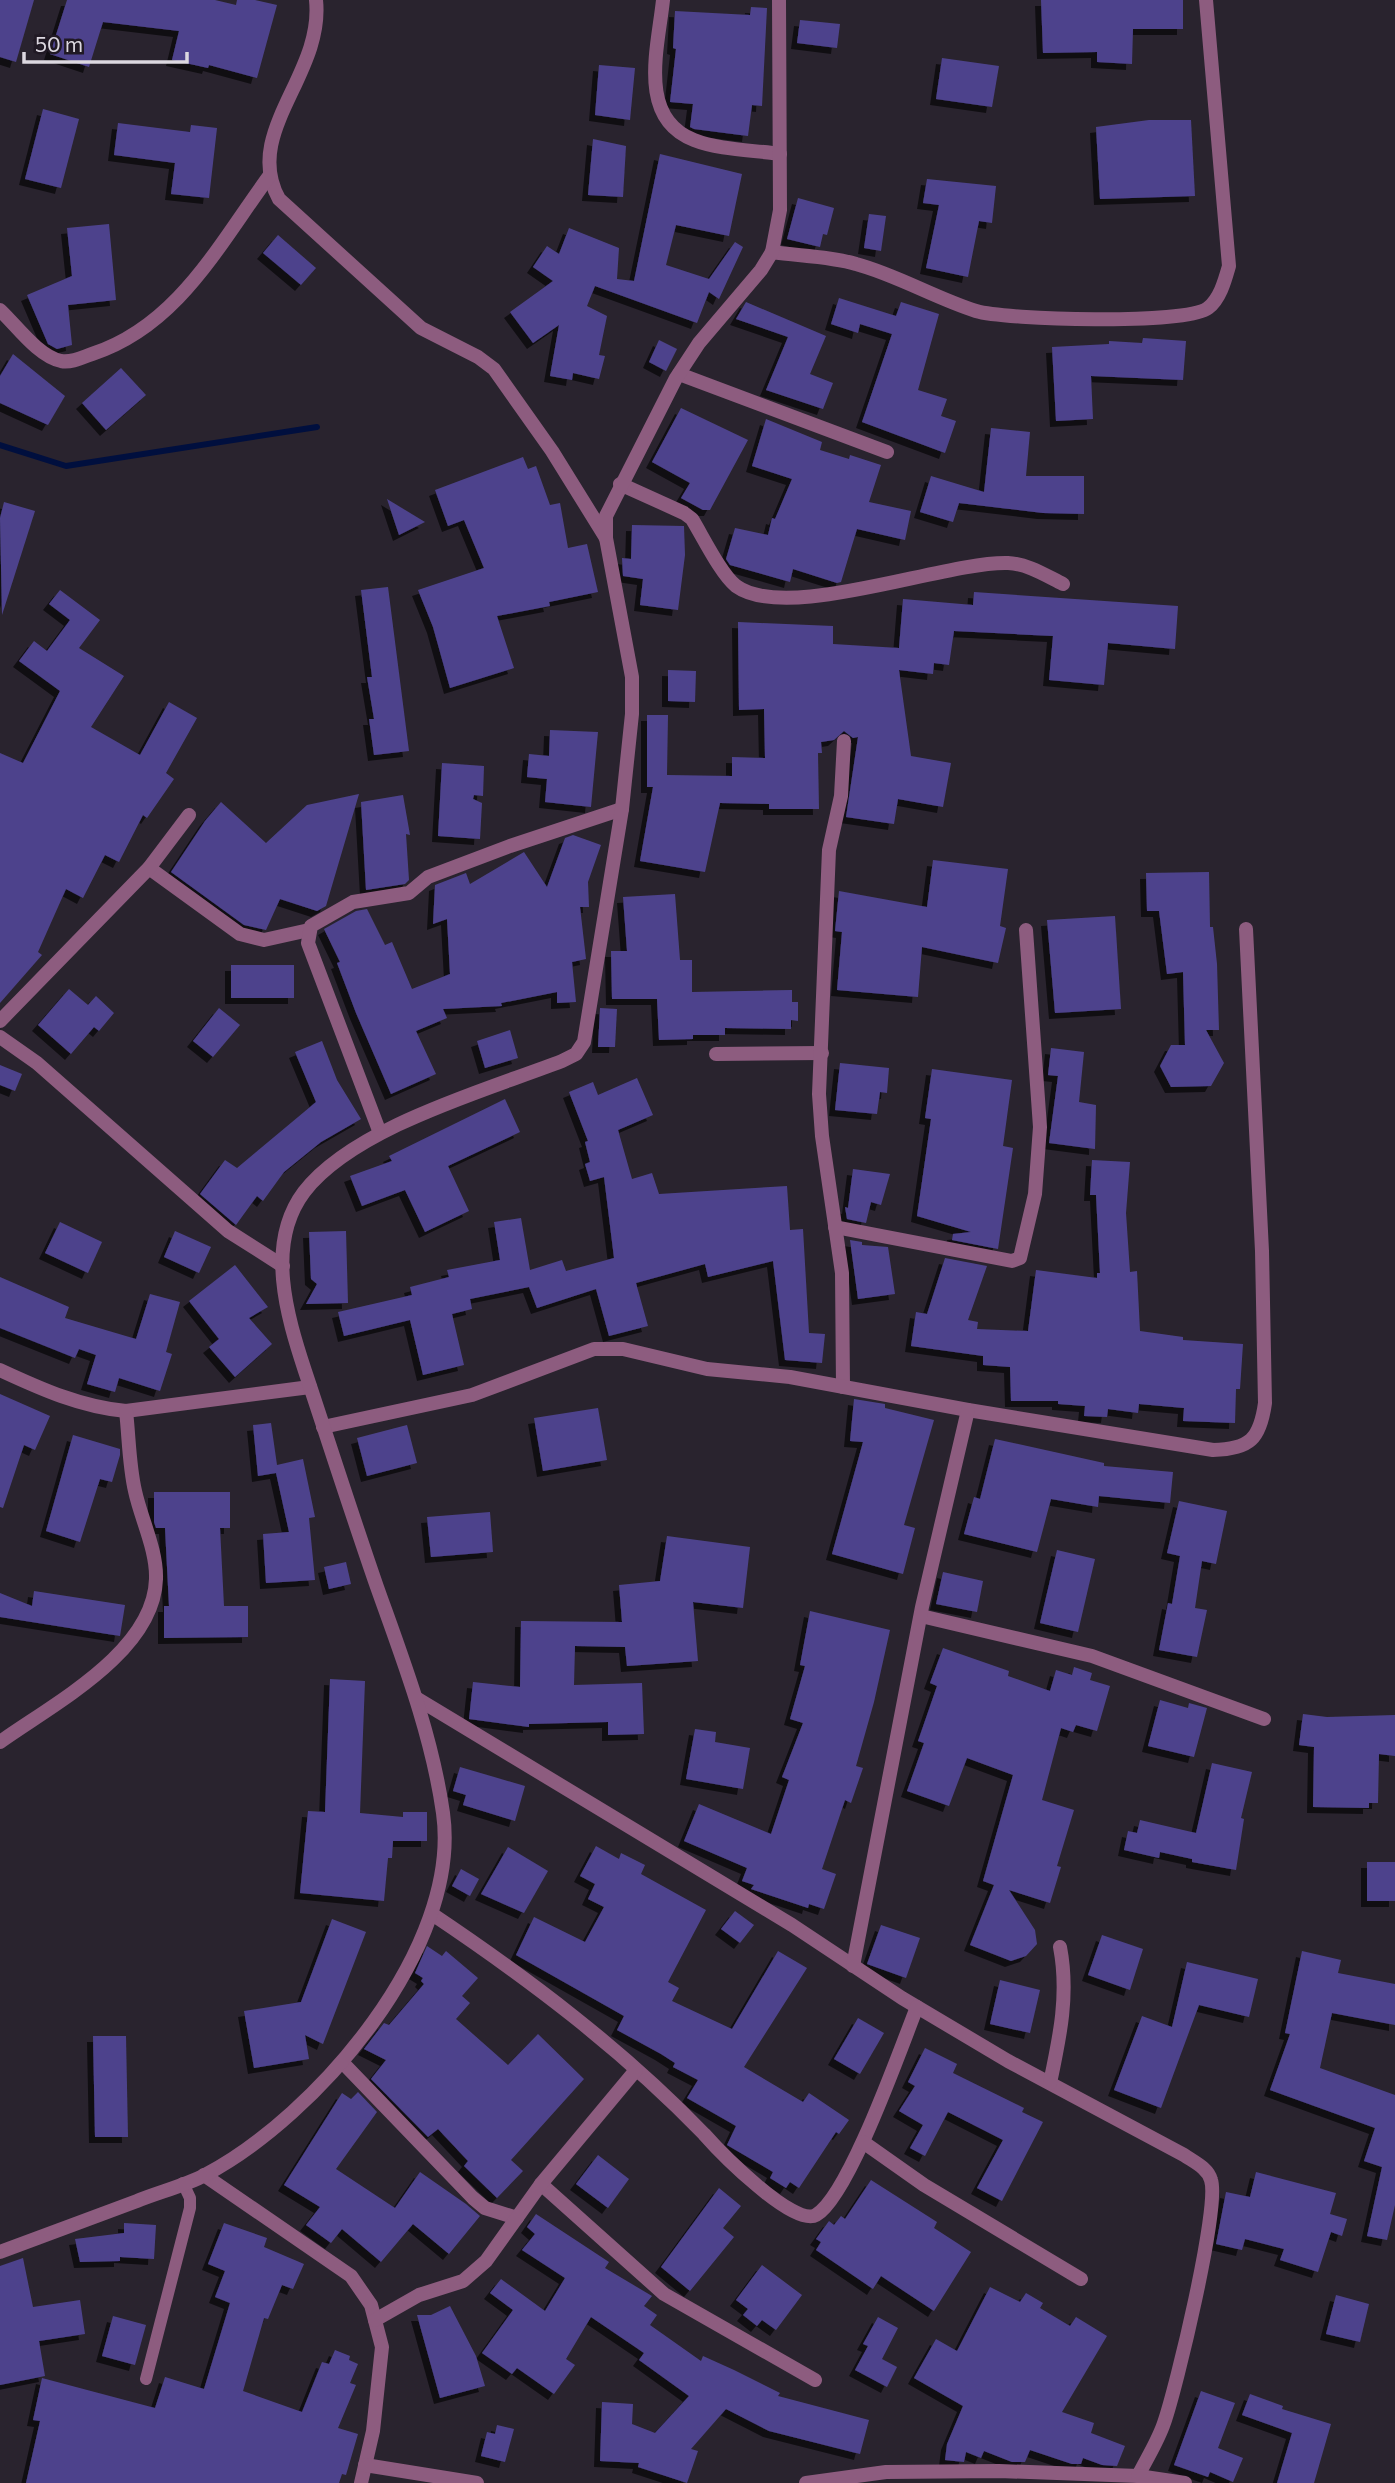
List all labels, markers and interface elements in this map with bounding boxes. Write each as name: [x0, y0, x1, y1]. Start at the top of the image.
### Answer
scale bar: [24, 21, 187, 65]
text: 50 m: [35, 31, 83, 56]

